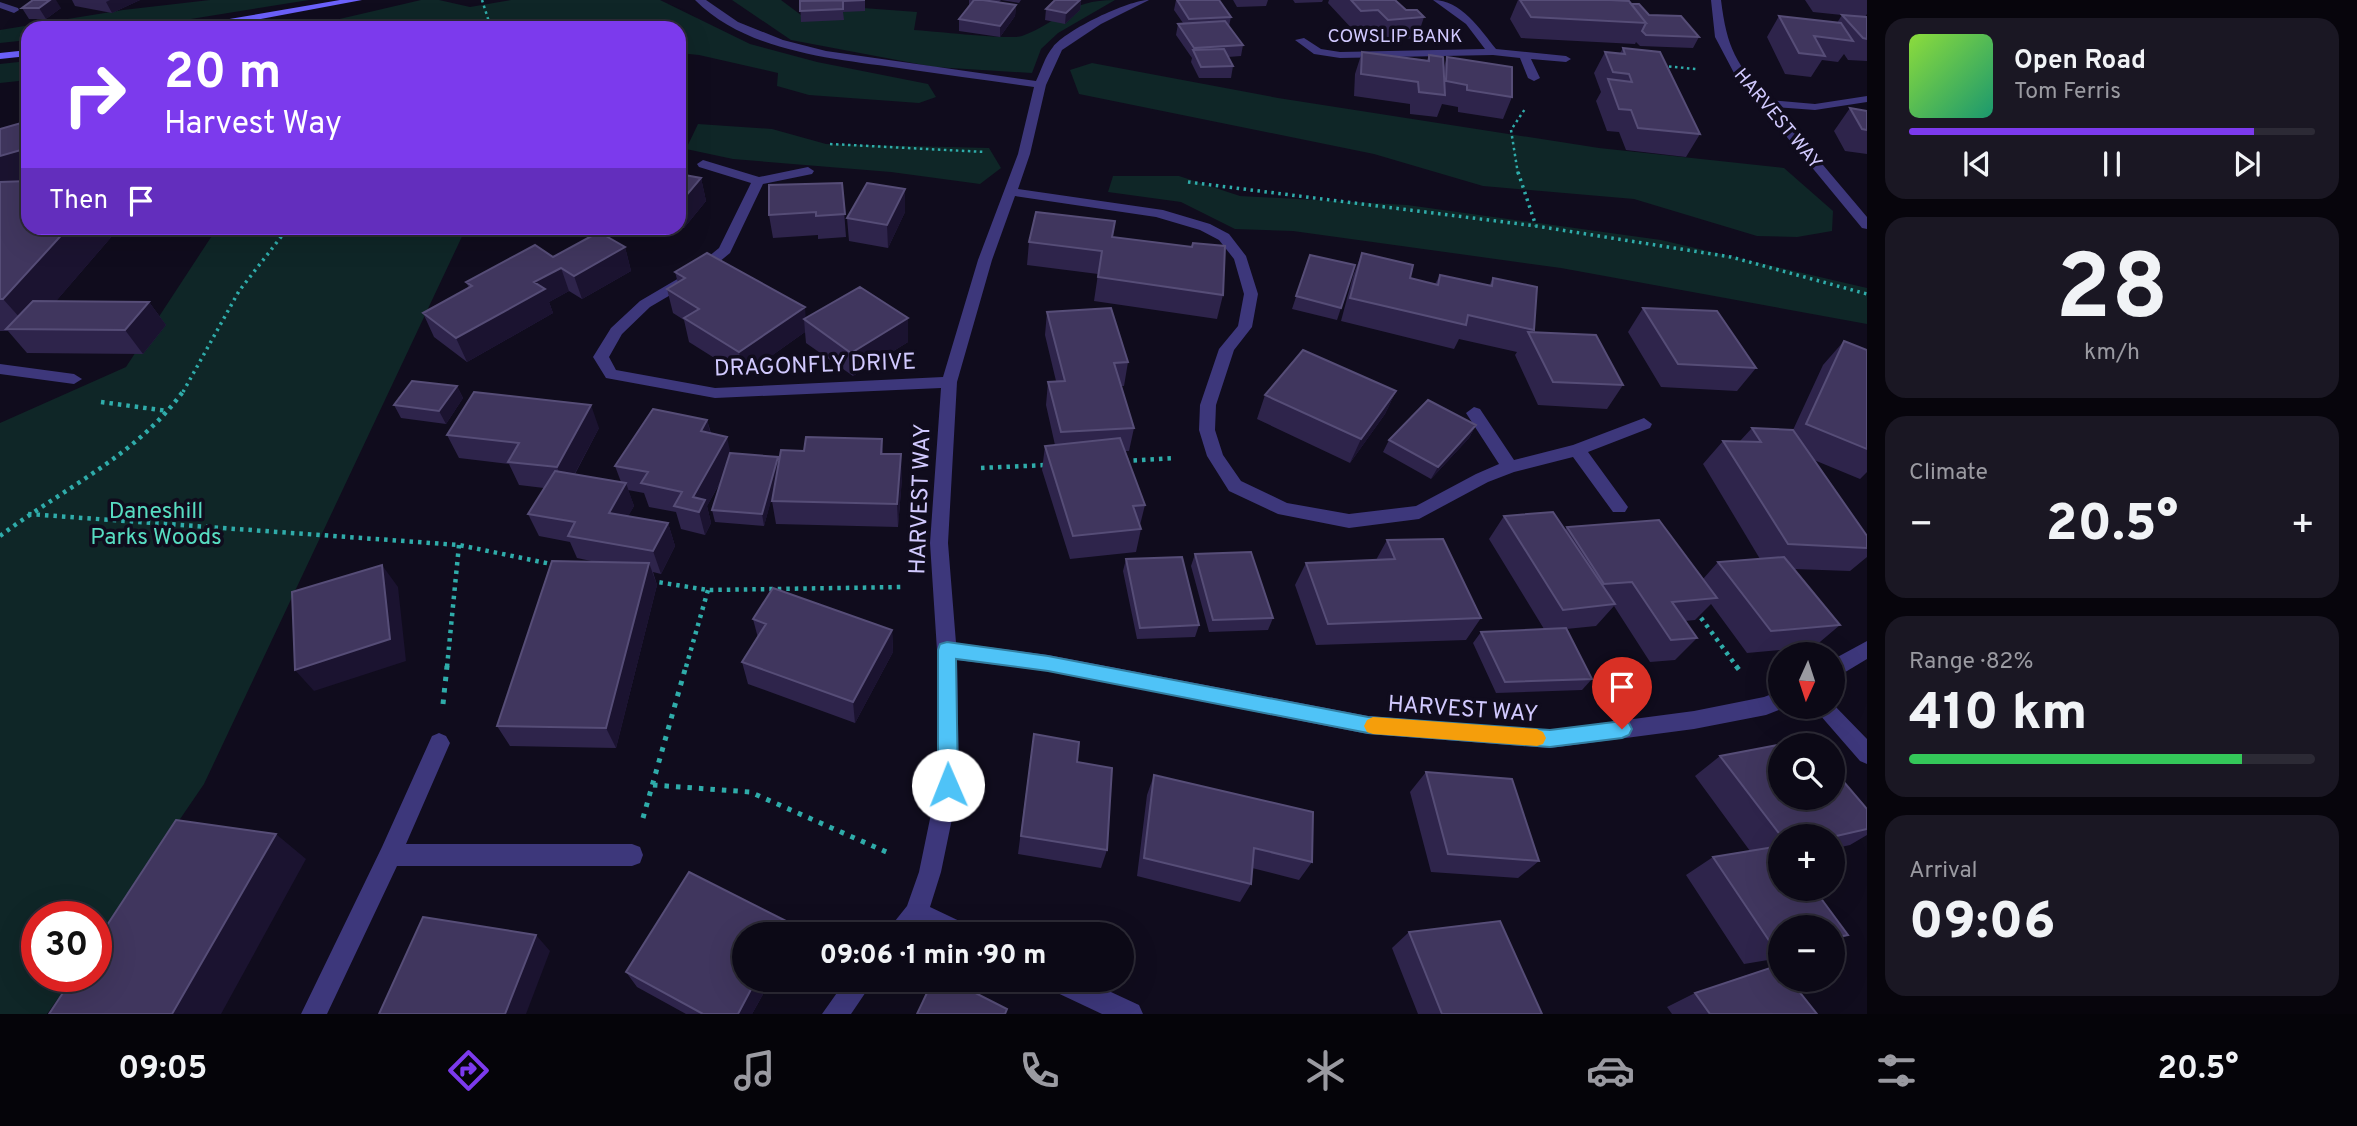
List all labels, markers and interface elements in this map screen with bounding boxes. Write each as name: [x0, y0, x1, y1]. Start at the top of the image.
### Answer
street label: COWSLIP BANK: [1328, 25, 1462, 49]
text: 20 m: [164, 44, 281, 106]
text: Open Road: [2014, 45, 2146, 78]
icon: right: [49, 49, 140, 140]
street label: HARVEST WAY: [1728, 64, 1827, 175]
text: Tom Ferris: [2014, 78, 2121, 107]
text: Harvest Way: [164, 105, 342, 145]
icon: previous: [1958, 145, 1996, 183]
icon: pause: [2093, 145, 2131, 183]
icon: next: [2228, 145, 2266, 183]
icon: arrive: [122, 182, 160, 220]
text: Then: [49, 185, 108, 218]
text: 28: [2056, 236, 2168, 351]
text: km/h: [2084, 339, 2140, 368]
street label: DRAGONFLY DRIVE: [714, 348, 917, 385]
street label: HARVEST WAY: [904, 423, 939, 575]
text: Climate: [1909, 459, 1988, 488]
text: 20.5°: [2046, 493, 2178, 559]
park label: Daneshill Parks Woods: [90, 498, 222, 553]
text: −: [1909, 502, 1934, 551]
text: +: [2290, 502, 2315, 551]
north arrow: [1768, 642, 1844, 719]
map controls: [1768, 642, 1845, 992]
text: Range · 82%: [1909, 648, 2033, 677]
pin: [1592, 657, 1652, 729]
icon: arrive: [1603, 668, 1641, 706]
text: 410 km: [1909, 682, 2087, 748]
street label: HARVEST WAY: [1387, 691, 1539, 730]
button: search: [1768, 733, 1845, 810]
position arrow: [911, 748, 985, 822]
button: +: [1768, 824, 1845, 901]
text: Arrival: [1909, 857, 1978, 886]
text: 09:06: [1909, 891, 2055, 957]
speed limit sign: 30: [21, 901, 112, 992]
button: −: [1768, 915, 1845, 992]
text: 09:06 · 1 min · 90 m: [820, 940, 1046, 973]
icon: directions: [444, 1046, 493, 1095]
icon: music: [730, 1046, 779, 1095]
icon: phone: [1015, 1046, 1064, 1095]
icon: climate: [1301, 1046, 1350, 1095]
icon: car: [1586, 1046, 1635, 1095]
icon: filters: [1872, 1046, 1921, 1095]
text: 09:05: [118, 1050, 207, 1090]
text: 20.5°: [2157, 1050, 2239, 1090]

